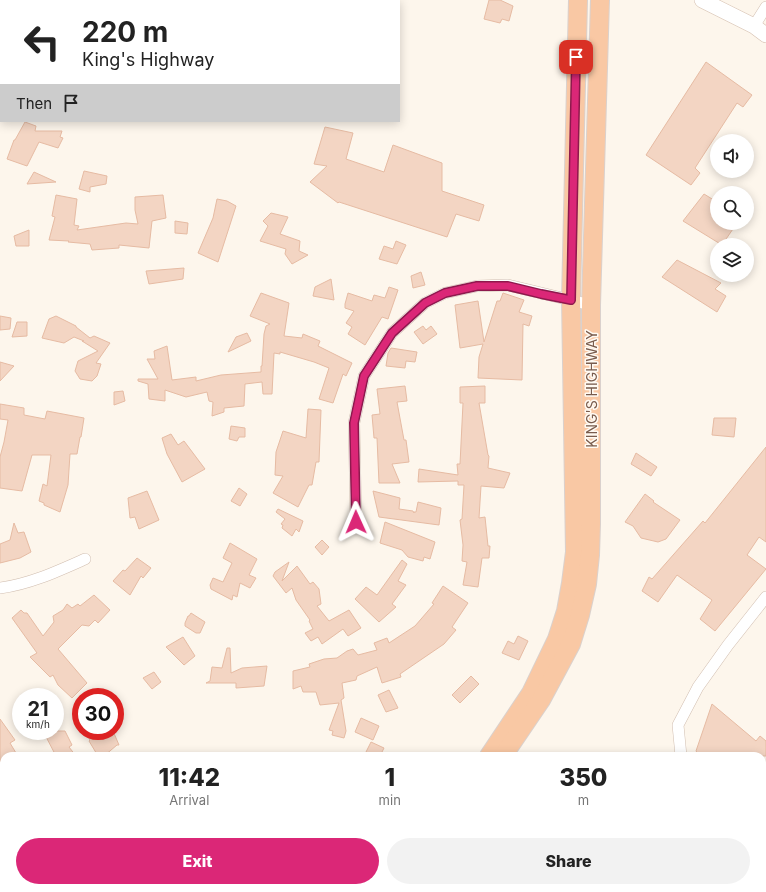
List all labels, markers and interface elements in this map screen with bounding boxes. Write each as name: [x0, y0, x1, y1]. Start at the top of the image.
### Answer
text: 220 m: [82, 15, 168, 49]
icon: left: [16, 16, 68, 68]
pin: [559, 40, 593, 74]
icon: arrive: [565, 46, 587, 68]
text: King's Highway: [82, 49, 214, 70]
icon: arrive: [60, 92, 82, 114]
text: Then: [16, 94, 52, 113]
map controls: [710, 134, 754, 282]
button: sound: [710, 134, 754, 178]
button: search: [710, 186, 754, 230]
button: layers: [710, 238, 754, 282]
street label: KING'S HIGHWAY: [583, 330, 600, 448]
position arrow: [335, 501, 377, 543]
speed limit sign: 30: [72, 688, 124, 740]
text: 21: [27, 697, 49, 721]
text: km/h: [26, 718, 50, 730]
text: 11:42: [159, 763, 220, 792]
text: 1: [384, 763, 395, 792]
text: 350: [559, 763, 607, 792]
text: Arrival: [169, 792, 209, 808]
text: min: [379, 792, 401, 808]
text: m: [578, 792, 589, 808]
button: Exit: [16, 838, 379, 884]
button: Share: [387, 838, 750, 884]

